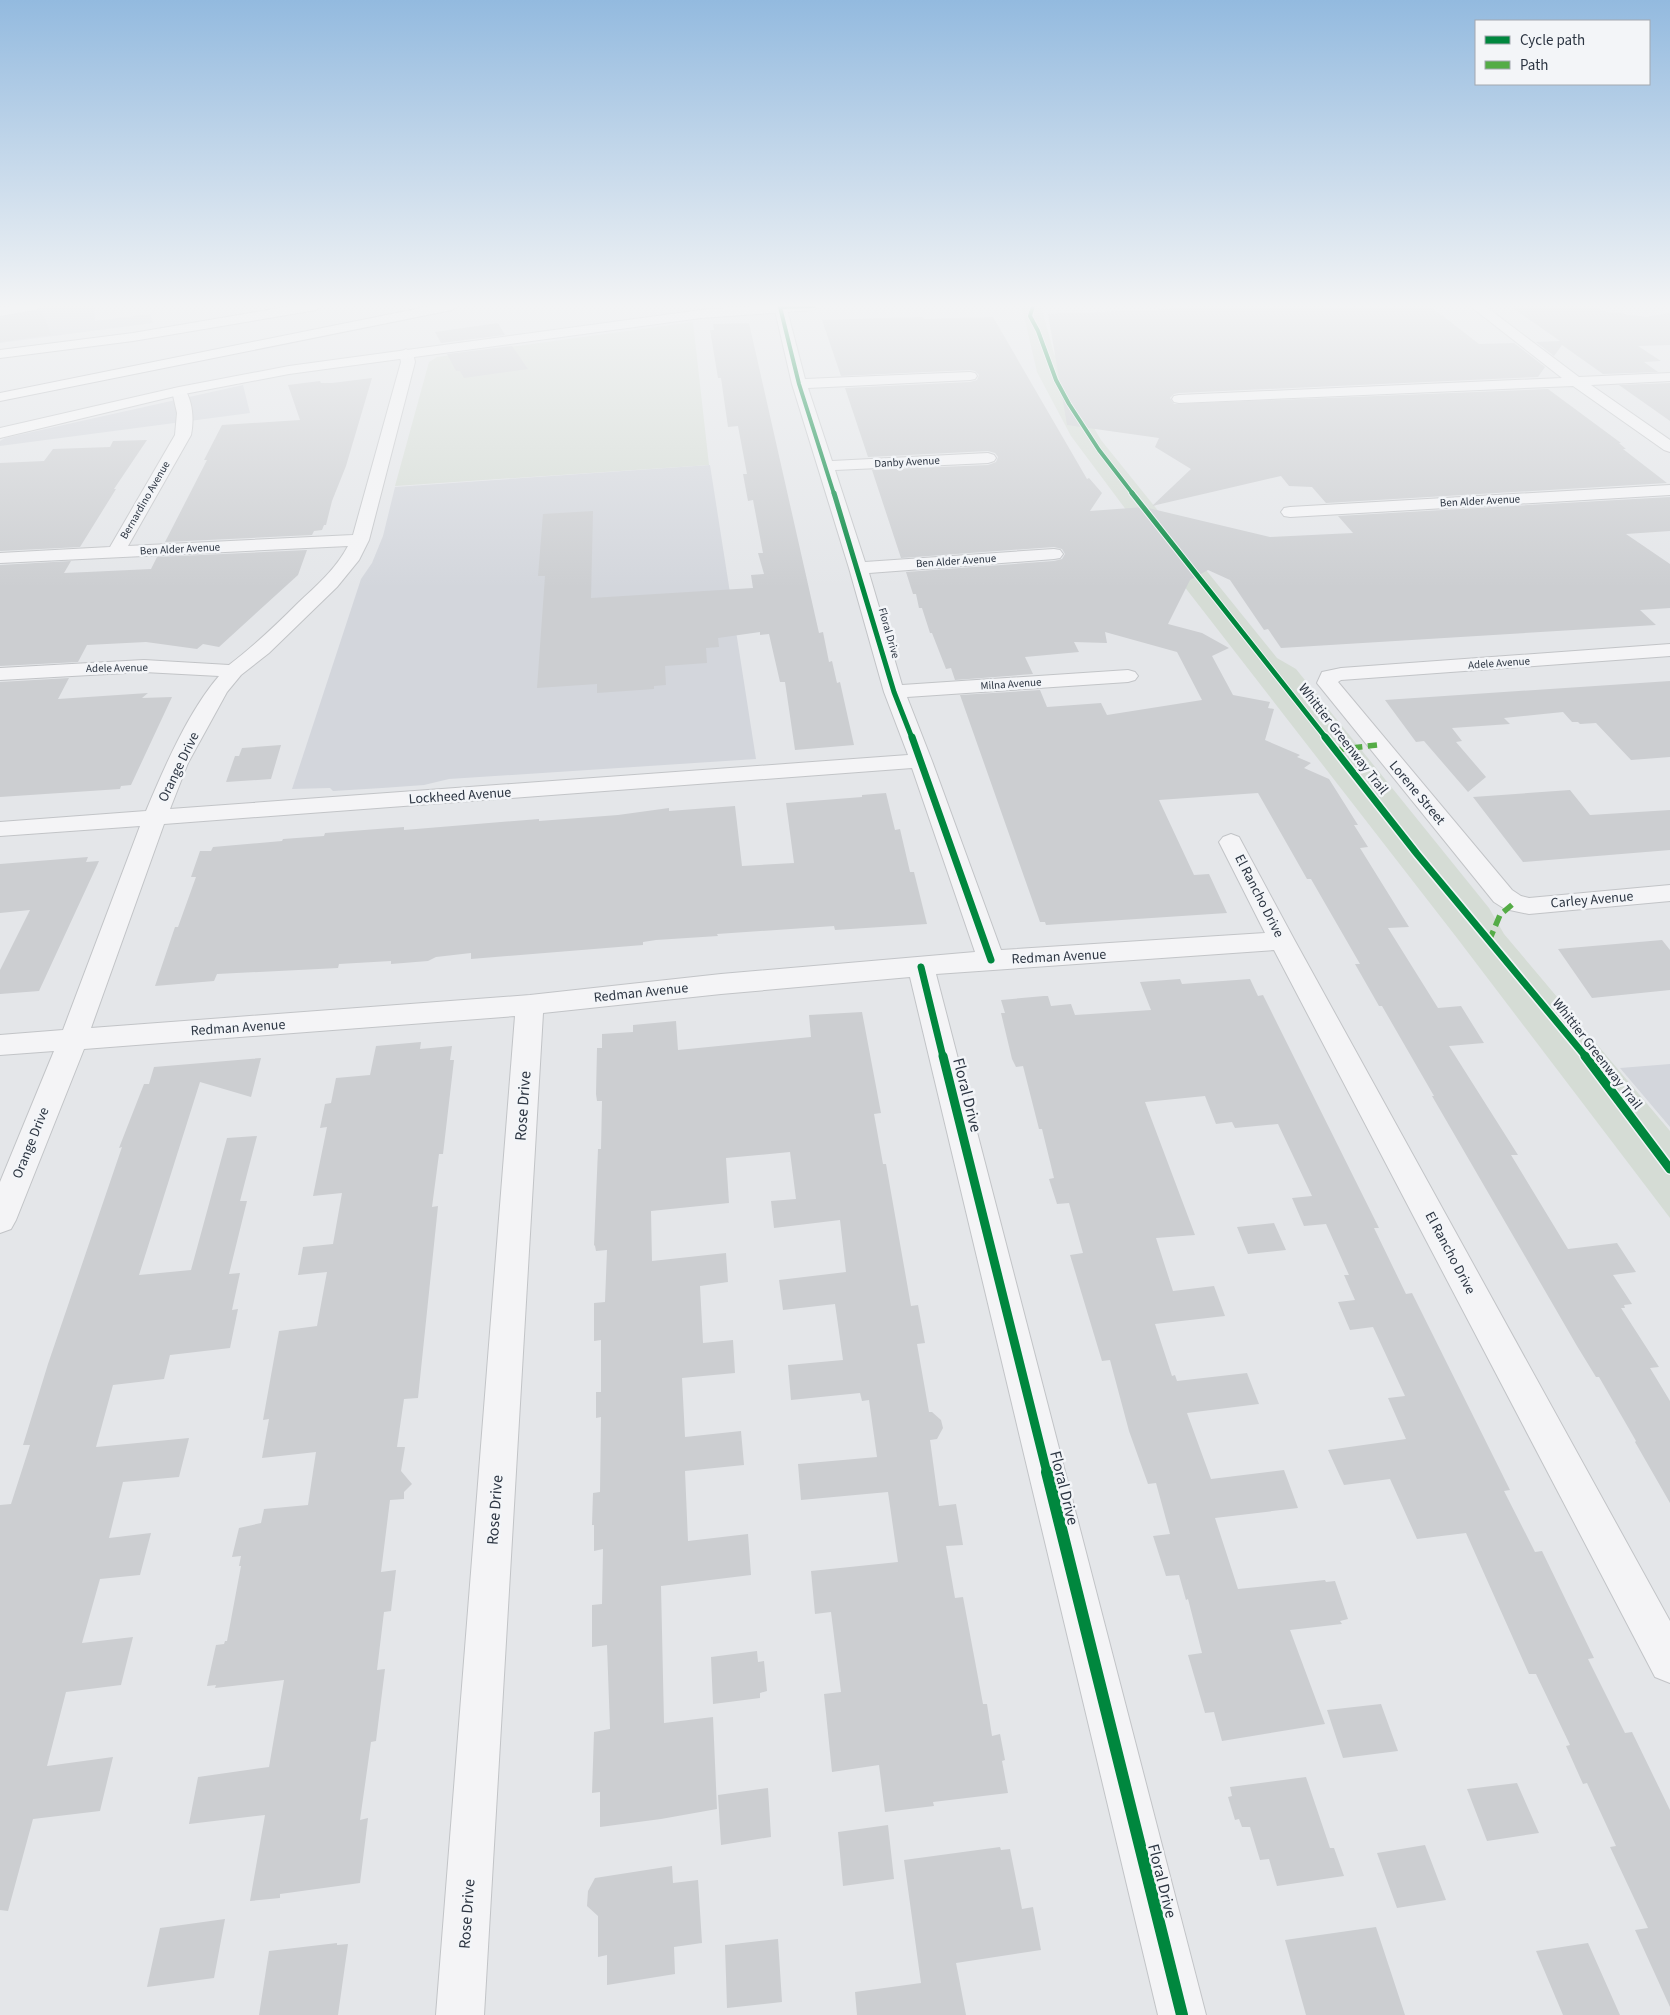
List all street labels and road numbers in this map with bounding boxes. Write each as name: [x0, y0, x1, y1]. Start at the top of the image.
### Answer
street label: Danby Avenue: [874, 453, 941, 471]
street label: Bernardino Avenue: [117, 458, 174, 542]
street label: Ben Alder Avenue: [1439, 491, 1521, 511]
street label: Ben Alder Avenue: [139, 539, 221, 559]
street label: Ben Alder Avenue: [915, 551, 997, 571]
street label: Floral Drive: [875, 606, 904, 661]
street label: Adele Avenue: [1468, 653, 1531, 673]
street label: Adele Avenue: [86, 660, 149, 676]
street label: Milna Avenue: [980, 674, 1043, 694]
street label: Whittier Greenway Trail: [1293, 679, 1393, 799]
street label: Orange Drive: [153, 729, 205, 805]
street label: Lorene Street: [1384, 757, 1450, 830]
street label: Lockheed Avenue: [408, 782, 512, 810]
street label: El Rancho Drive: [1229, 851, 1289, 941]
street label: Carley Avenue: [1550, 886, 1634, 914]
street label: Redman Avenue: [1011, 945, 1107, 969]
street label: Redman Avenue: [593, 978, 689, 1008]
street label: Whittier Greenway Trail: [1547, 994, 1647, 1114]
street label: Redman Avenue: [190, 1015, 286, 1041]
street label: Floral Drive: [947, 1056, 987, 1135]
street label: Rose Drive: [510, 1070, 536, 1142]
street label: Orange Drive: [8, 1104, 54, 1182]
street label: El Rancho Drive: [1420, 1208, 1480, 1298]
street label: Floral Drive: [1044, 1449, 1084, 1528]
street label: Rose Drive: [482, 1474, 508, 1546]
street label: Floral Drive: [1142, 1842, 1182, 1921]
street label: Rose Drive: [454, 1878, 480, 1950]

